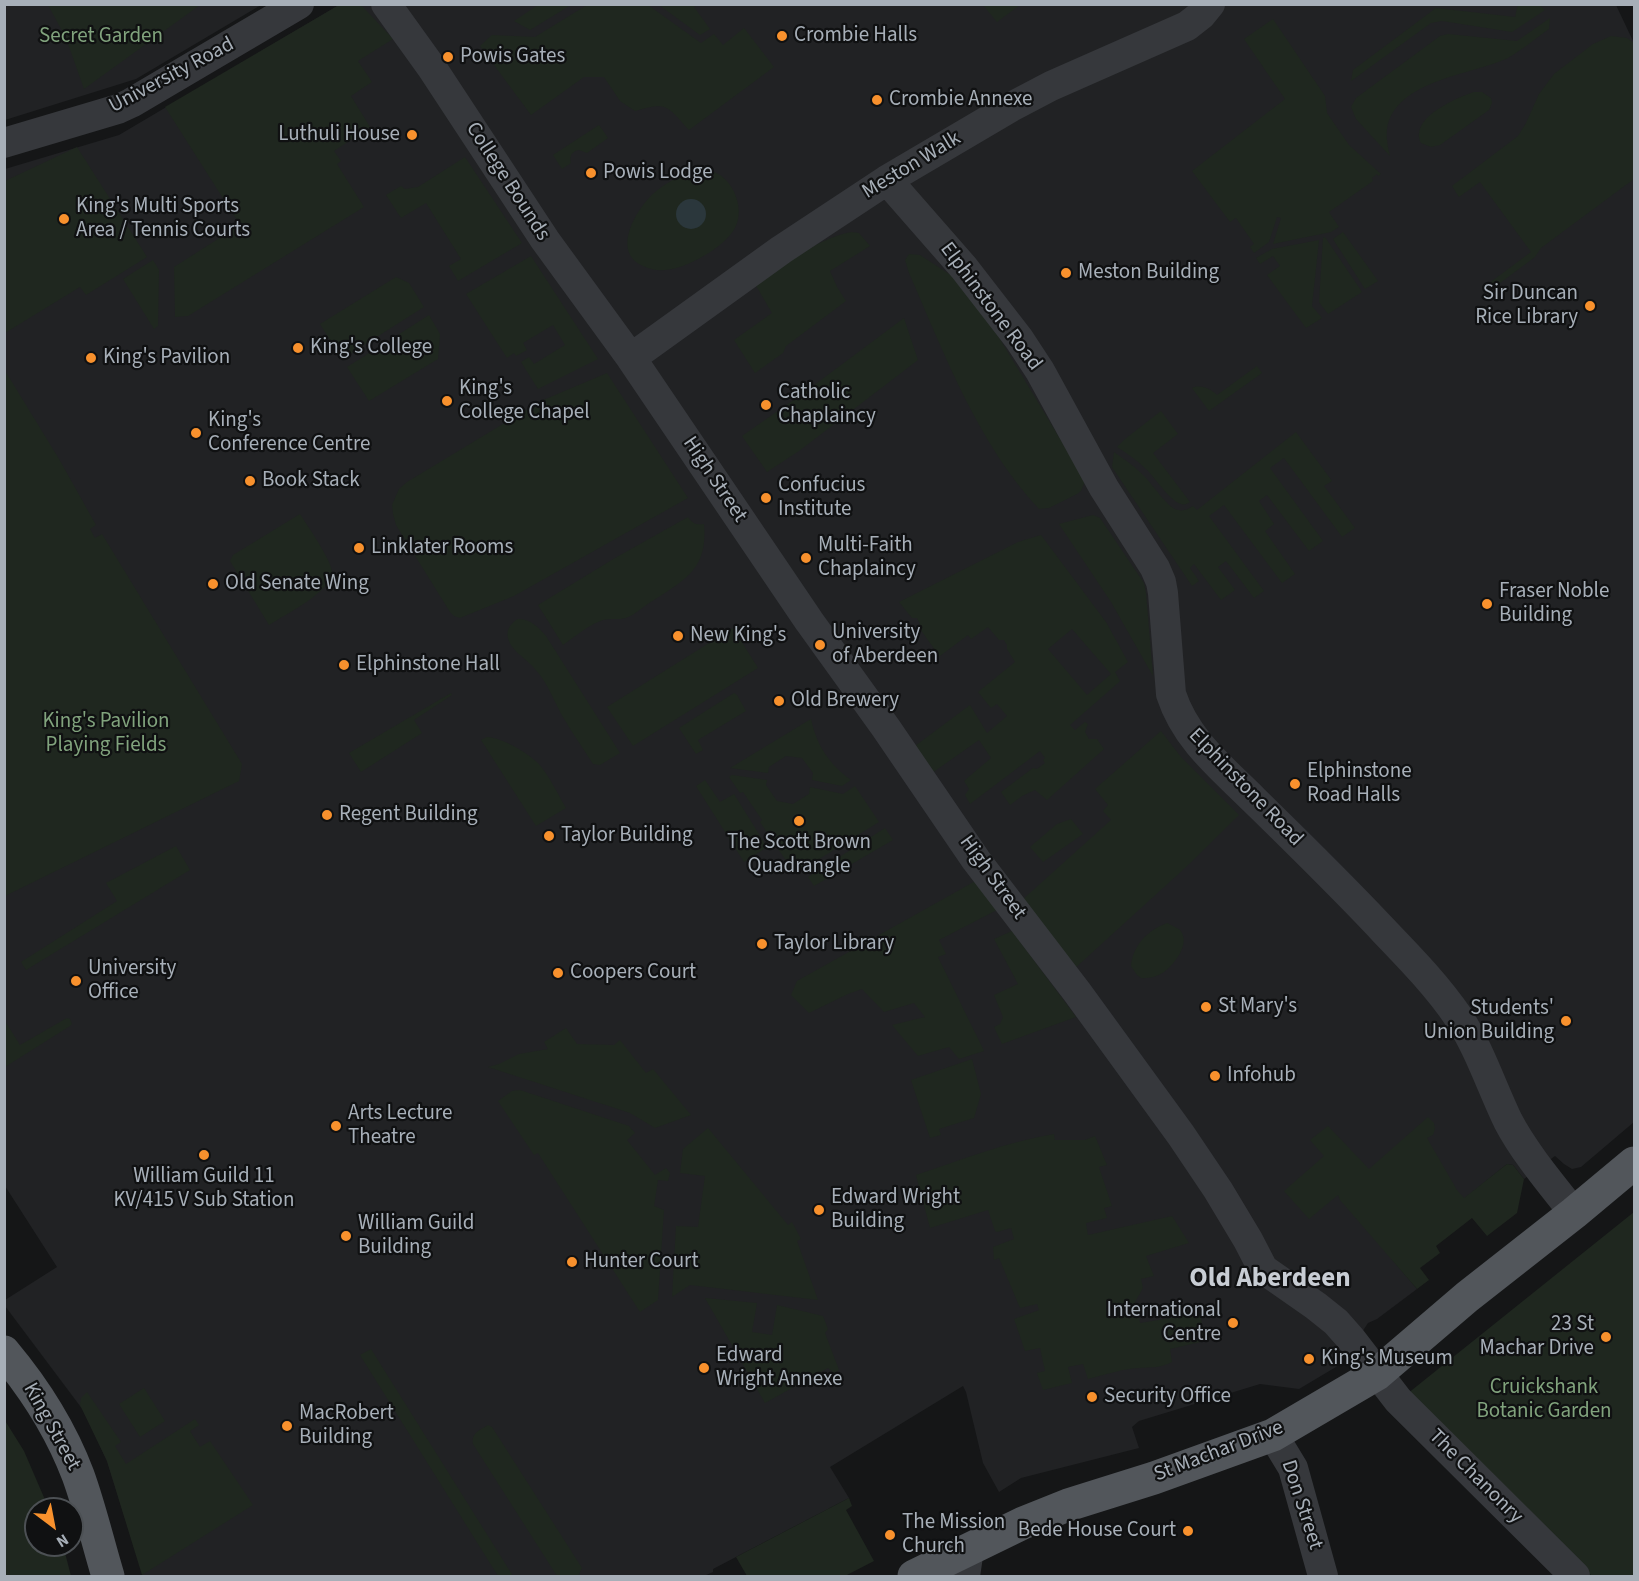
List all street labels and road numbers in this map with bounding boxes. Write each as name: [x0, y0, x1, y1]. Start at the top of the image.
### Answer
street label: University Road: [105, 33, 239, 119]
street label: College Bounds: [459, 118, 555, 246]
street label: Meston Walk: [858, 127, 966, 205]
street label: Elphinstone Road: [934, 238, 1046, 376]
street label: High Street: [676, 432, 752, 528]
street label: Elphinstone Road: [1182, 724, 1308, 852]
street label: High Street: [953, 831, 1031, 925]
street label: King Street: [17, 1379, 85, 1475]
street label: St Machar Drive: [1151, 1416, 1287, 1488]
street label: The Chanonry: [1423, 1425, 1527, 1529]
street label: Don Street: [1275, 1457, 1327, 1553]

